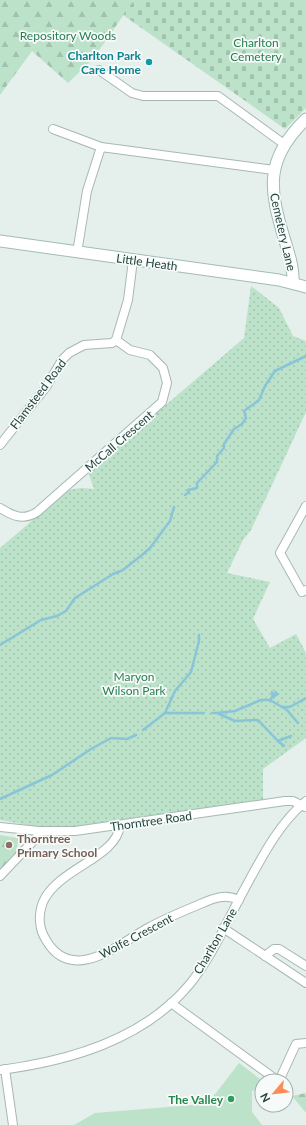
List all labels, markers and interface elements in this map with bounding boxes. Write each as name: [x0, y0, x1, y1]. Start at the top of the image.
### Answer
park label: Repository Woods: [20, 28, 116, 43]
park label: Charlton Cemetery: [230, 35, 283, 64]
place label: Charlton Park Care Home: [68, 48, 142, 77]
marker: Charlton Park Care Home: [144, 57, 154, 67]
street label: Cemetery Lane: [267, 192, 299, 272]
street label: Little Heath: [115, 250, 179, 274]
street label: Flamsteed Road: [7, 356, 69, 432]
street label: McCall Crescent: [82, 407, 157, 475]
park label: Maryon Wilson Park: [102, 669, 167, 698]
street label: Thorntree Road: [109, 808, 193, 834]
place label: Thorntree Primary School: [17, 831, 97, 860]
marker: Thorntree Primary School: [4, 840, 14, 850]
street label: Charlton Lane: [190, 905, 240, 977]
street label: Wolfe Crescent: [97, 910, 176, 962]
north arrow: [254, 1073, 294, 1113]
text: N: [257, 1091, 272, 1105]
place label: The Valley: [168, 1092, 224, 1107]
marker: The Valley: [226, 1094, 236, 1104]

